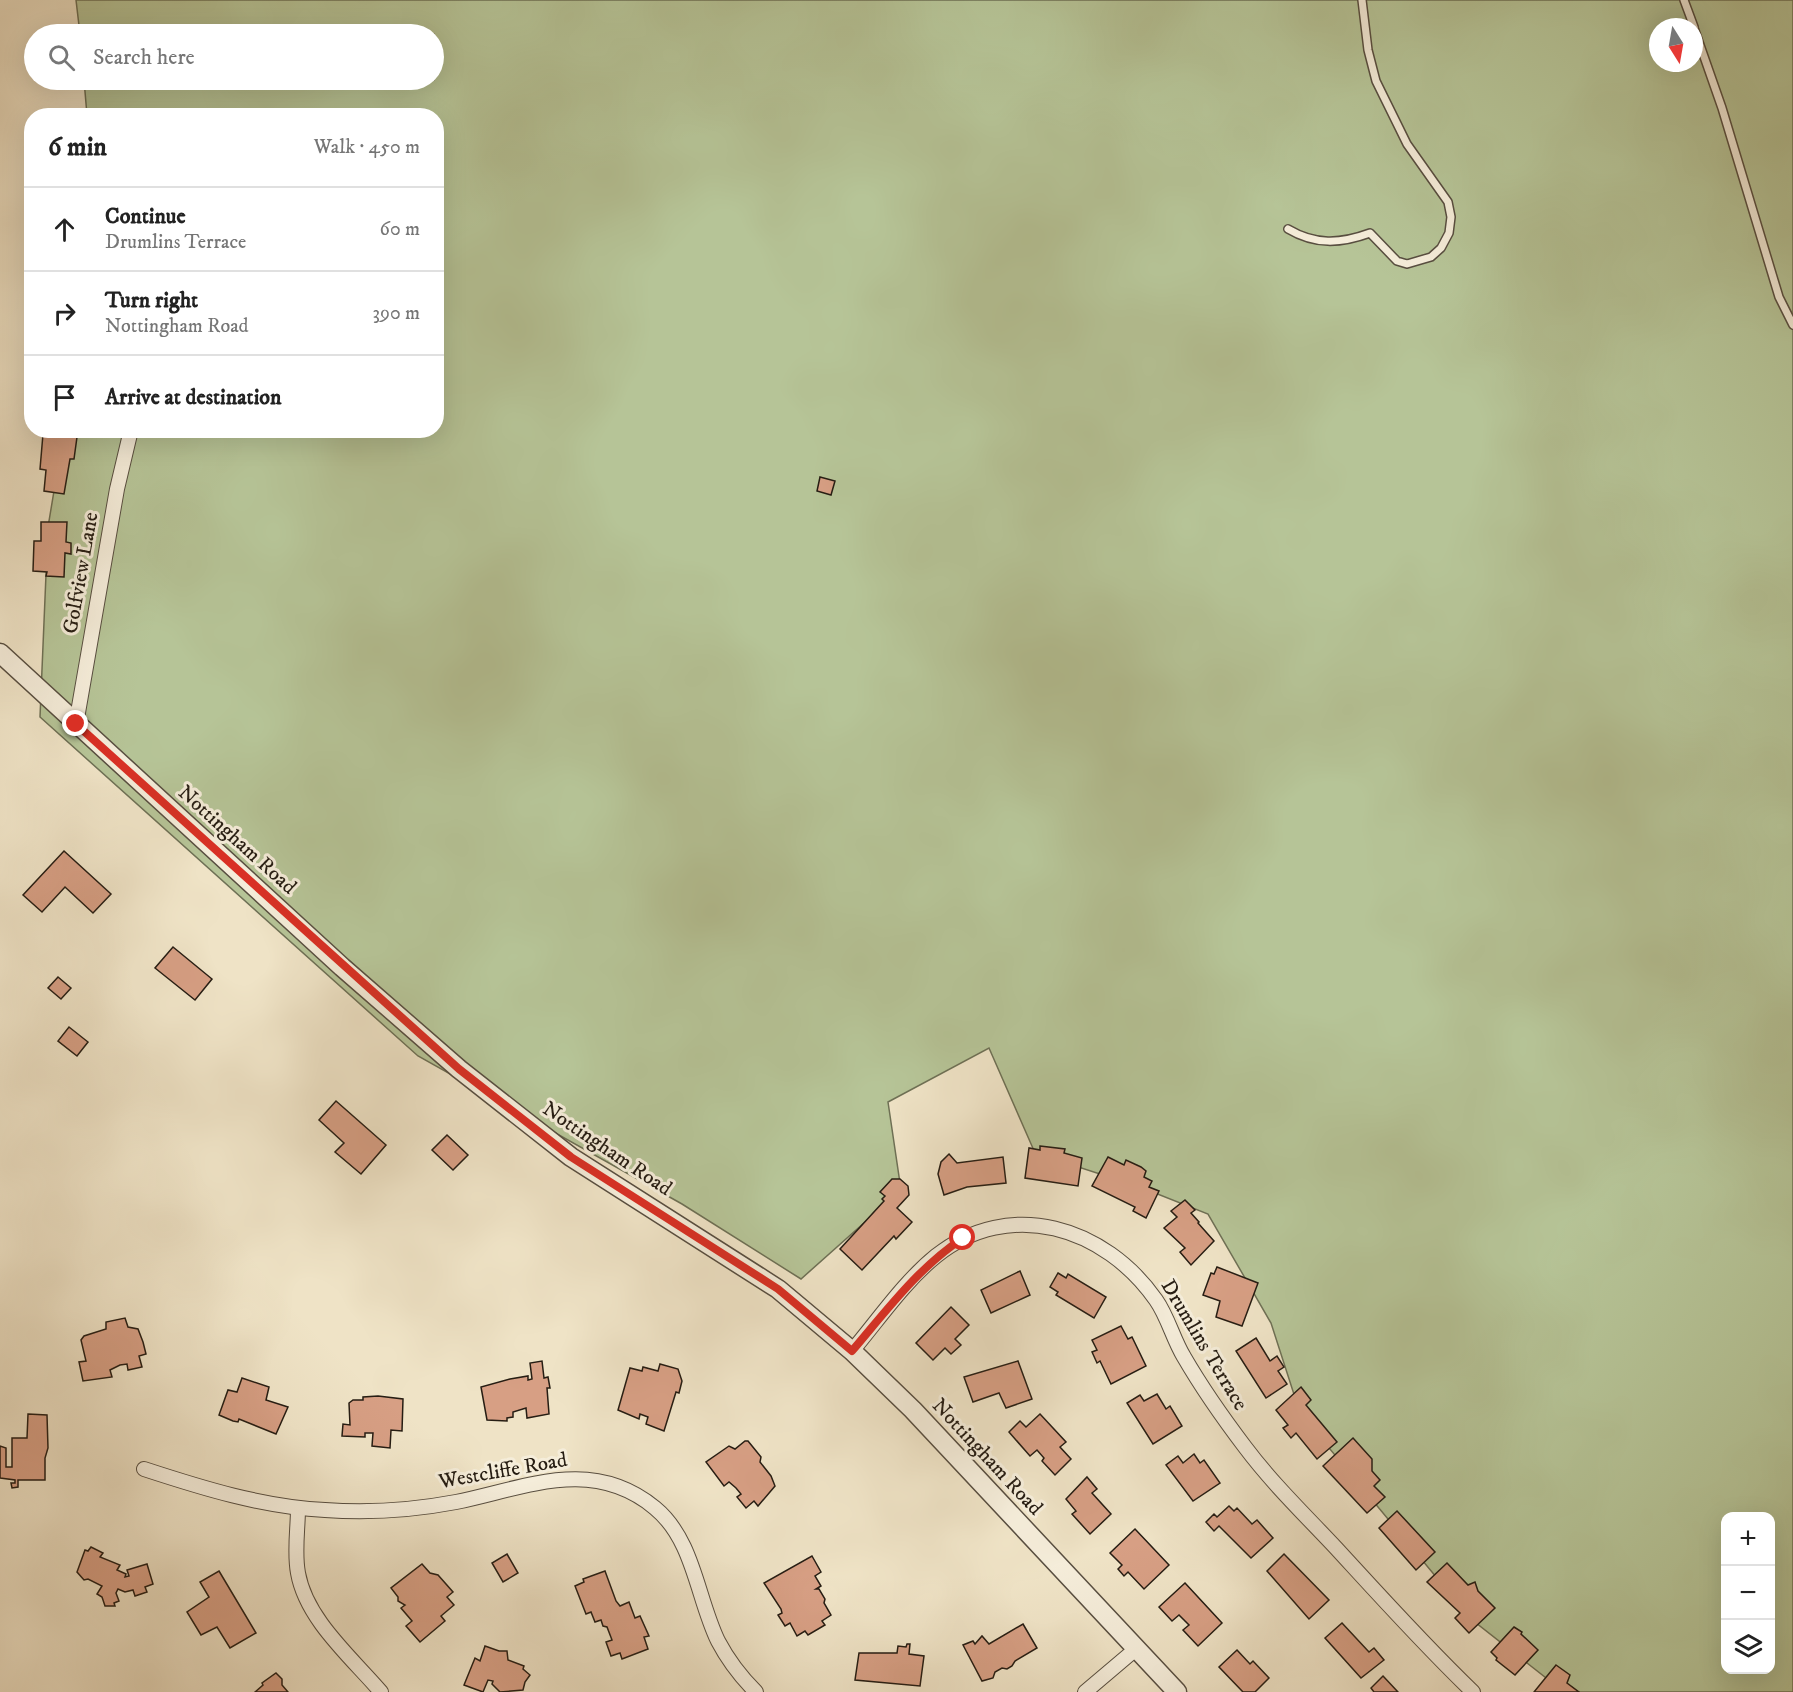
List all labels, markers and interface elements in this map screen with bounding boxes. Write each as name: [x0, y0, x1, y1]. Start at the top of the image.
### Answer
north arrow: [1649, 18, 1703, 72]
search box: [24, 24, 444, 90]
icon: search: [45, 41, 78, 74]
text: Search here: [93, 44, 195, 71]
text: 6 min: [48, 131, 107, 164]
text: Walk · 450 m: [314, 135, 420, 160]
text: Continue: [105, 203, 186, 230]
icon: ahead: [48, 213, 81, 246]
text: 60 m: [380, 217, 420, 242]
text: Drumlins Terrace: [105, 230, 246, 255]
text: Turn right: [105, 287, 198, 314]
icon: right: [48, 297, 81, 330]
text: 390 m: [372, 301, 420, 326]
text: Nottingham Road: [105, 314, 249, 339]
icon: arrive: [48, 381, 81, 414]
text: Arrive at destination: [105, 384, 282, 411]
street label: Golfview Lane: [58, 510, 105, 636]
route end: [62, 710, 88, 736]
street label: Nottingham Road: [172, 780, 302, 900]
street label: Nottingham Road: [537, 1096, 677, 1202]
route start: [949, 1224, 975, 1250]
street label: Drumlins Terrace: [1155, 1275, 1254, 1416]
street label: Nottingham Road: [926, 1393, 1048, 1521]
street label: Westcliffe Road: [436, 1447, 570, 1495]
map controls: [1721, 1512, 1775, 1674]
button: +: [1721, 1512, 1775, 1566]
button: −: [1721, 1566, 1775, 1620]
button: layers: [1721, 1620, 1775, 1674]

